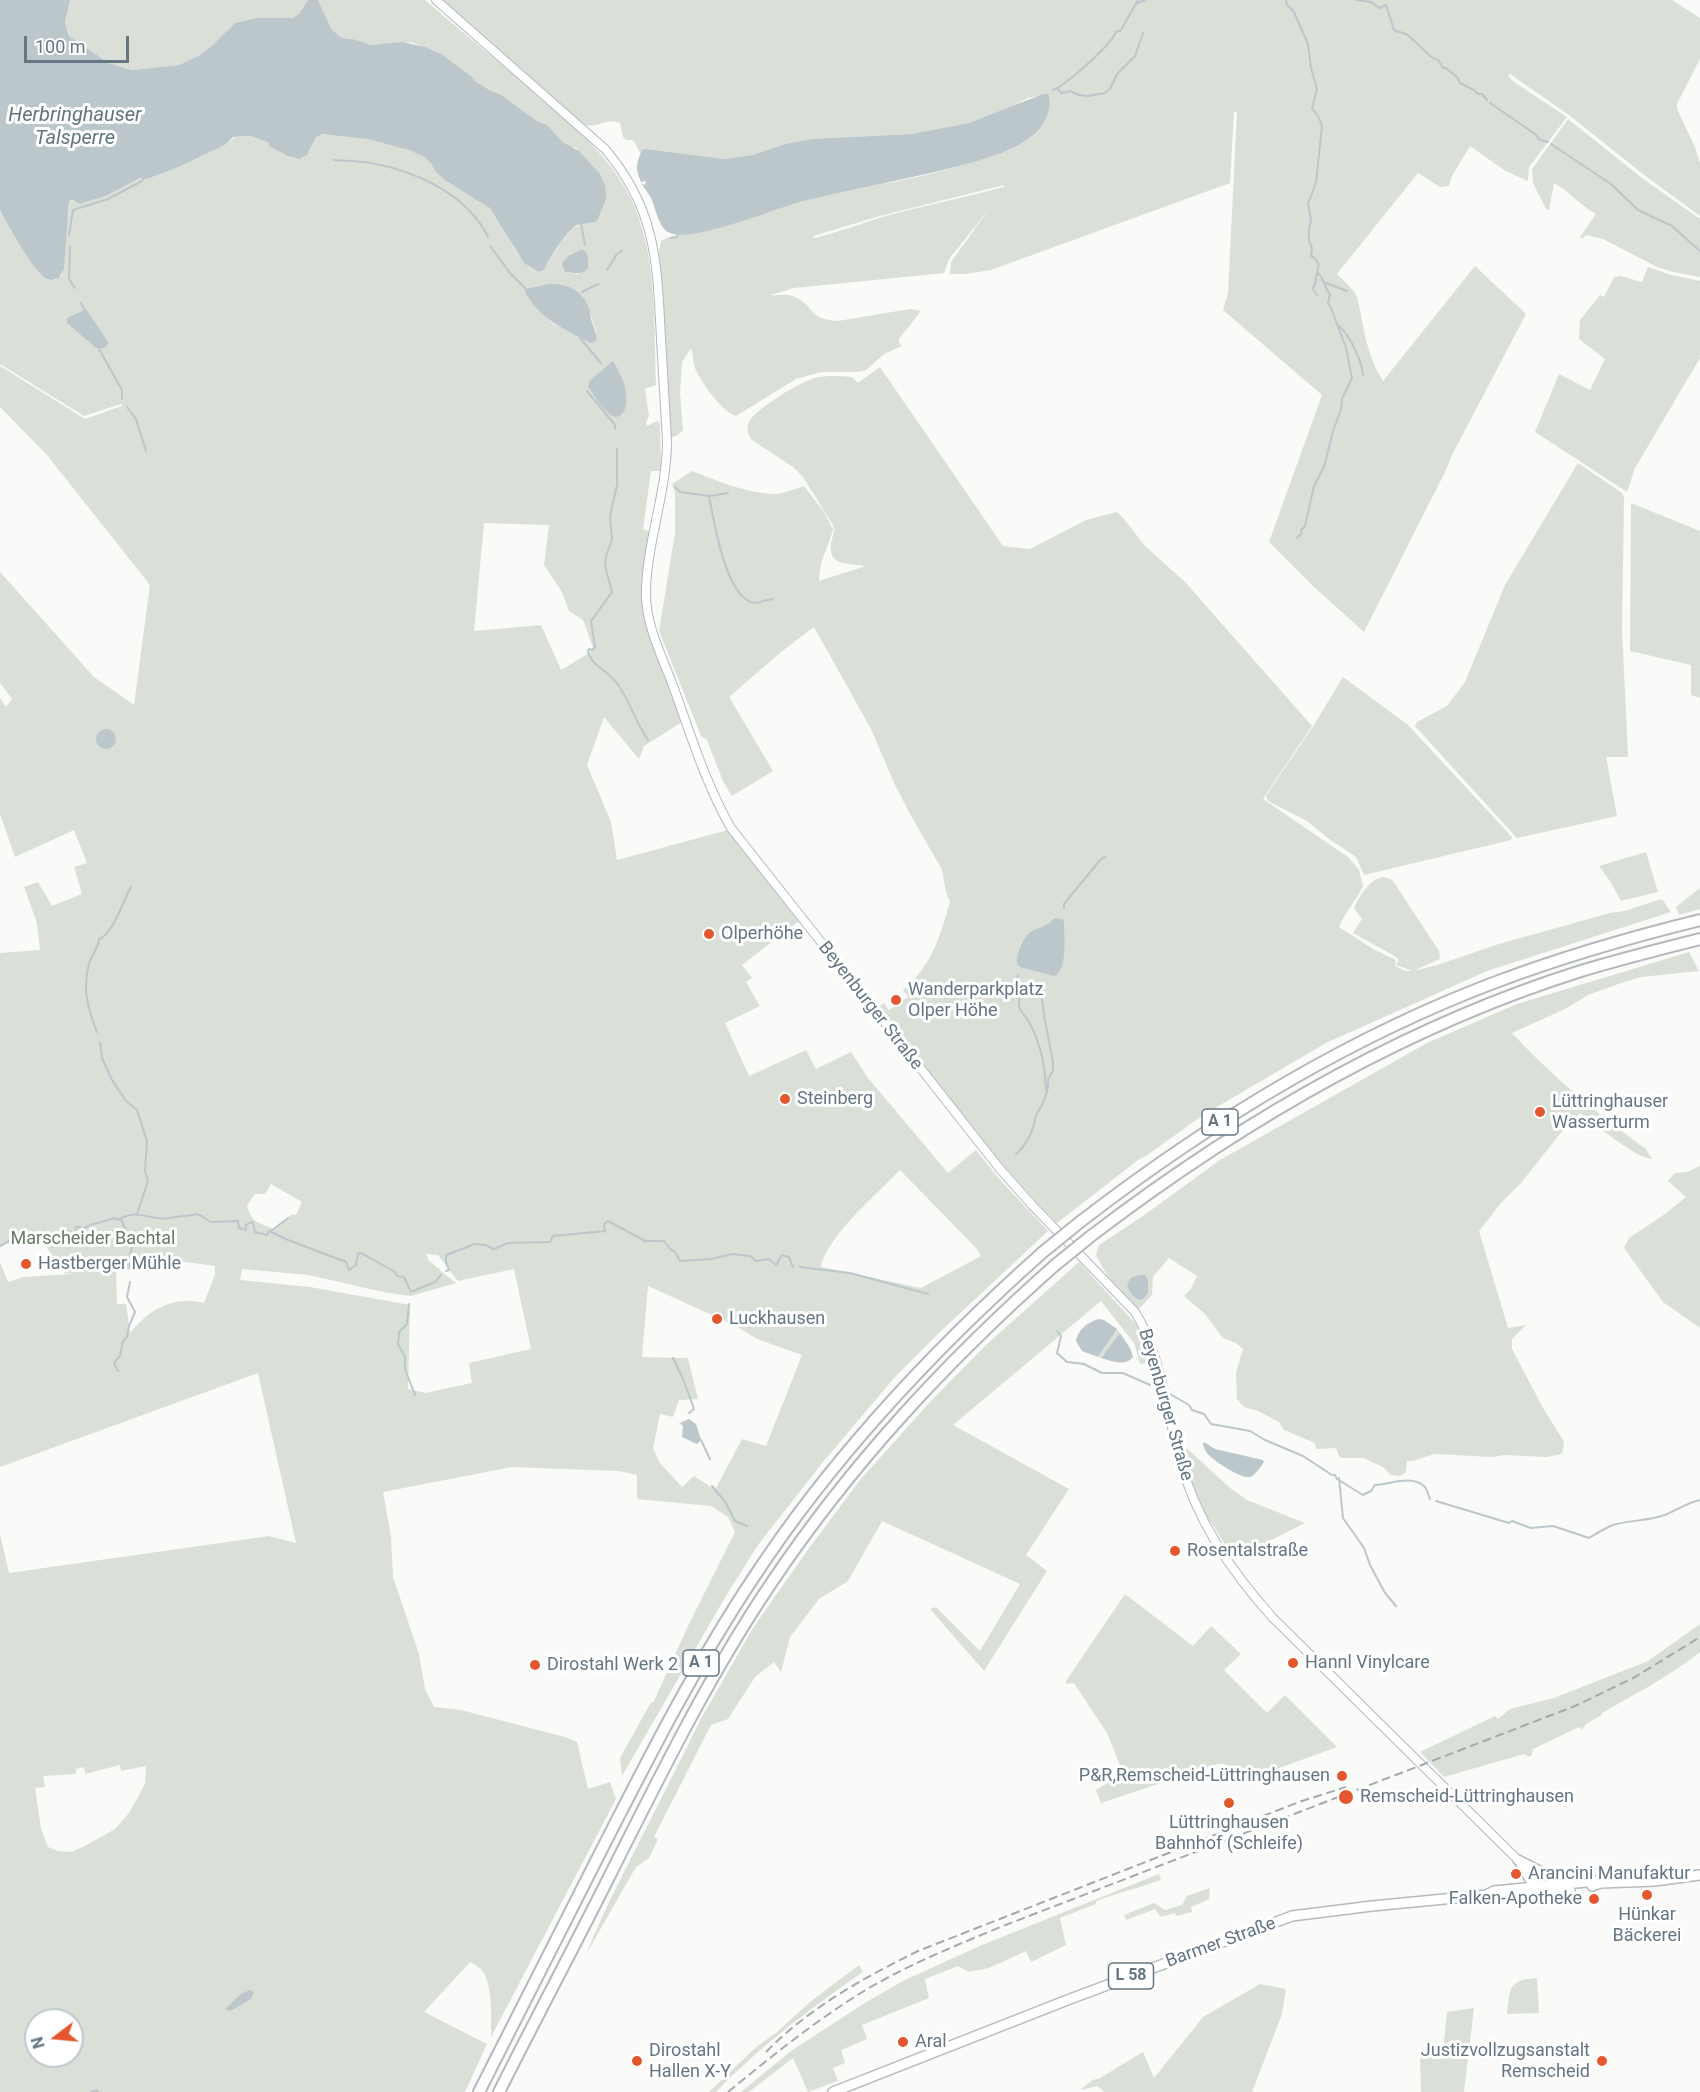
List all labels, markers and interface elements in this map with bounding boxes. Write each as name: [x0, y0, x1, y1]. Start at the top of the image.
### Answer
scale bar: [27, 24, 132, 62]
text: 100 m: [35, 36, 86, 57]
water label: Herbringhauser Talsperre: [8, 104, 142, 151]
place label: Olperhöhe: [721, 923, 803, 945]
marker: Olperhöhe: [702, 927, 716, 941]
street label: Beyenburger Straße: [813, 937, 927, 1075]
place label: Wanderparkplatz Olper Höhe: [908, 979, 1043, 1022]
marker: Wanderparkplatz Olper Höhe: [889, 993, 903, 1007]
place label: Steinberg: [797, 1088, 873, 1110]
place label: Lüttringhauser Wasserturm: [1552, 1091, 1668, 1134]
marker: Steinberg: [778, 1092, 792, 1106]
marker: Lüttringhauser Wasserturm: [1533, 1105, 1547, 1119]
road number: A 1: [1202, 1109, 1238, 1135]
park label: Marscheider Bachtal: [11, 1228, 175, 1250]
place label: Hastberger Mühle: [38, 1253, 181, 1275]
marker: Hastberger Mühle: [19, 1257, 33, 1271]
place label: Luckhausen: [729, 1308, 825, 1330]
marker: Luckhausen: [710, 1312, 724, 1326]
street label: Beyenburger Straße: [1133, 1327, 1197, 1483]
place label: Rosentalstraße: [1187, 1540, 1308, 1562]
marker: Rosentalstraße: [1168, 1544, 1182, 1558]
road number: A 1: [683, 1650, 719, 1676]
place label: Hannl Vinylcare: [1305, 1652, 1430, 1674]
place label: Dirostahl Werk 2: [547, 1654, 678, 1676]
marker: Hannl Vinylcare: [1286, 1656, 1300, 1670]
marker: Dirostahl Werk 2: [528, 1658, 542, 1672]
place label: P&R,Remscheid-Lüttringhausen: [1079, 1765, 1330, 1787]
marker: P&R,Remscheid-Lüttringhausen: [1335, 1769, 1349, 1783]
place label: Remscheid-Lüttringhausen: [1360, 1786, 1574, 1808]
marker: Remscheid-Lüttringhausen: [1337, 1788, 1355, 1806]
marker: Lüttringhausen Bahnhof (Schleife): [1222, 1796, 1236, 1810]
place label: Lüttringhausen Bahnhof (Schleife): [1155, 1812, 1303, 1854]
place label: Arancini Manufaktur: [1528, 1863, 1690, 1885]
marker: Arancini Manufaktur: [1509, 1867, 1523, 1881]
place label: Falken-Apotheke: [1449, 1888, 1582, 1910]
marker: Hünkar Bäckerei: [1640, 1888, 1654, 1902]
marker: Falken-Apotheke: [1587, 1892, 1601, 1906]
place label: Hünkar Bäckerei: [1613, 1904, 1681, 1946]
street label: Barmer Straße: [1163, 1913, 1279, 1973]
road number: L 58: [1108, 1963, 1154, 1989]
north arrow: [24, 2008, 84, 2068]
place label: Aral: [915, 2031, 947, 2053]
text: N: [27, 2035, 49, 2051]
marker: Aral: [896, 2035, 910, 2049]
place label: Dirostahl Hallen X-Y: [649, 2040, 731, 2082]
place label: Justizvollzugsanstalt Remscheid: [1421, 2040, 1590, 2082]
marker: Dirostahl Hallen X-Y: [630, 2054, 644, 2068]
marker: Justizvollzugsanstalt Remscheid: [1595, 2054, 1609, 2068]

